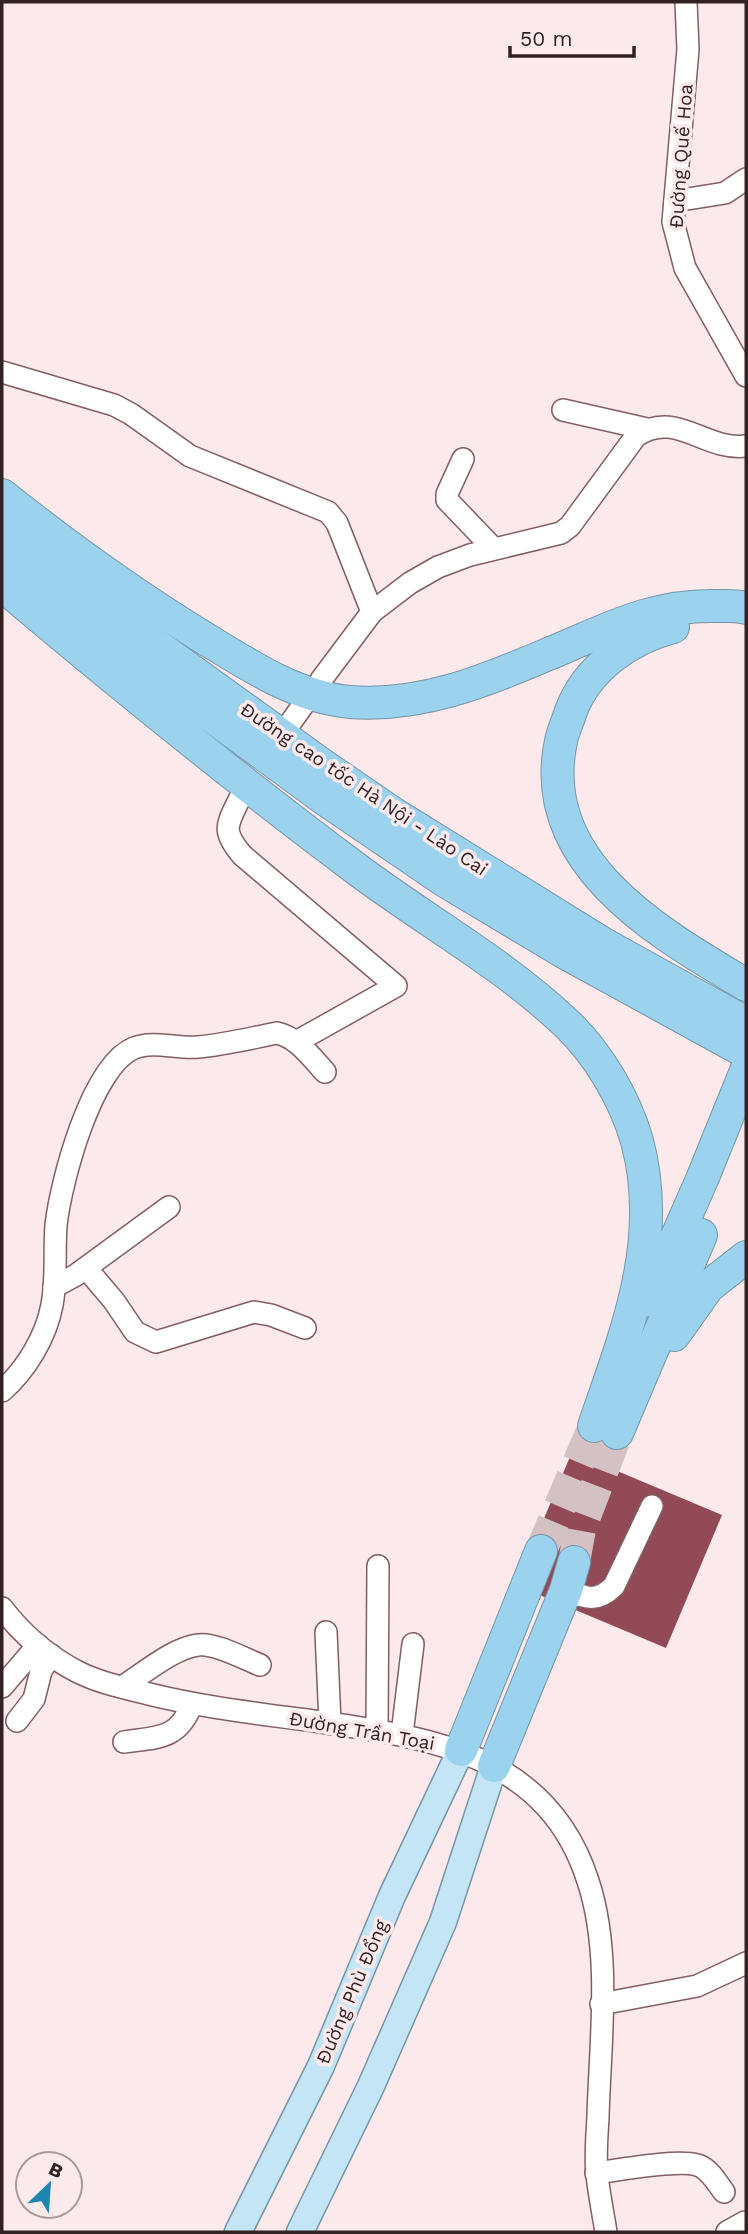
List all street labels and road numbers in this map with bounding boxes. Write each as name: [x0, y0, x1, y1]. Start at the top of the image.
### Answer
street label: Đường Quế Hoa: [664, 83, 698, 229]
street label: Đường cao tốc Hà Nội - Lào Cai: [236, 697, 492, 881]
street label: Đường Trần Toại: [287, 1707, 437, 1755]
street label: Đường Phù Đổng: [311, 1916, 393, 2068]

